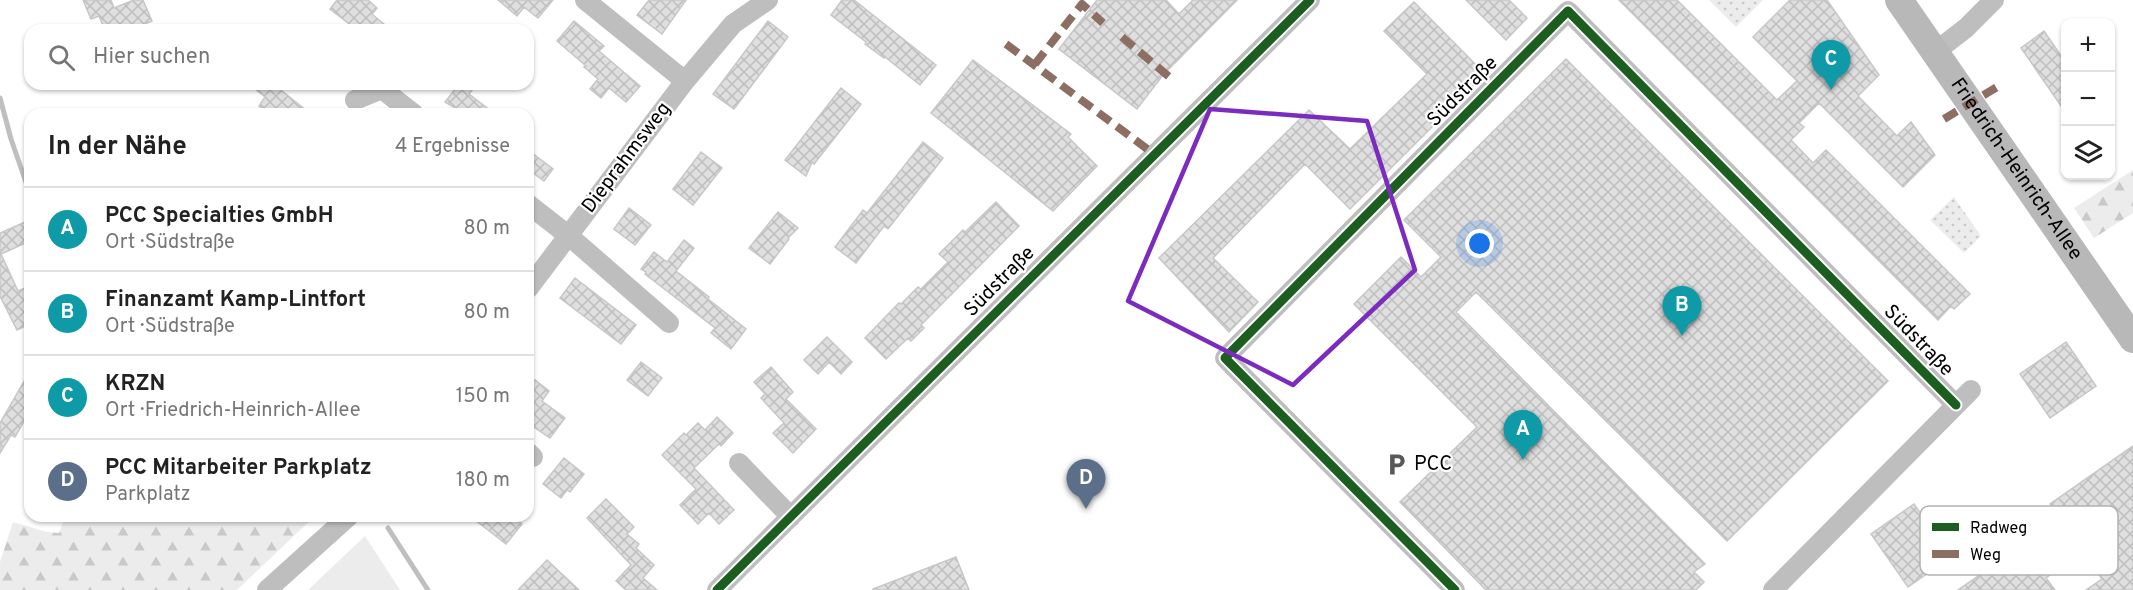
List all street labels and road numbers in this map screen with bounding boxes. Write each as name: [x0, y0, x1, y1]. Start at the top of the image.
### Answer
street label: Südstraße: [1422, 51, 1504, 133]
street label: Friedrich-Heinrich-Allee: [1944, 73, 2088, 266]
street label: Dieprahmsweg: [577, 97, 677, 219]
street label: Südstraße: [959, 241, 1041, 323]
street label: Südstraße: [1877, 300, 1959, 382]

